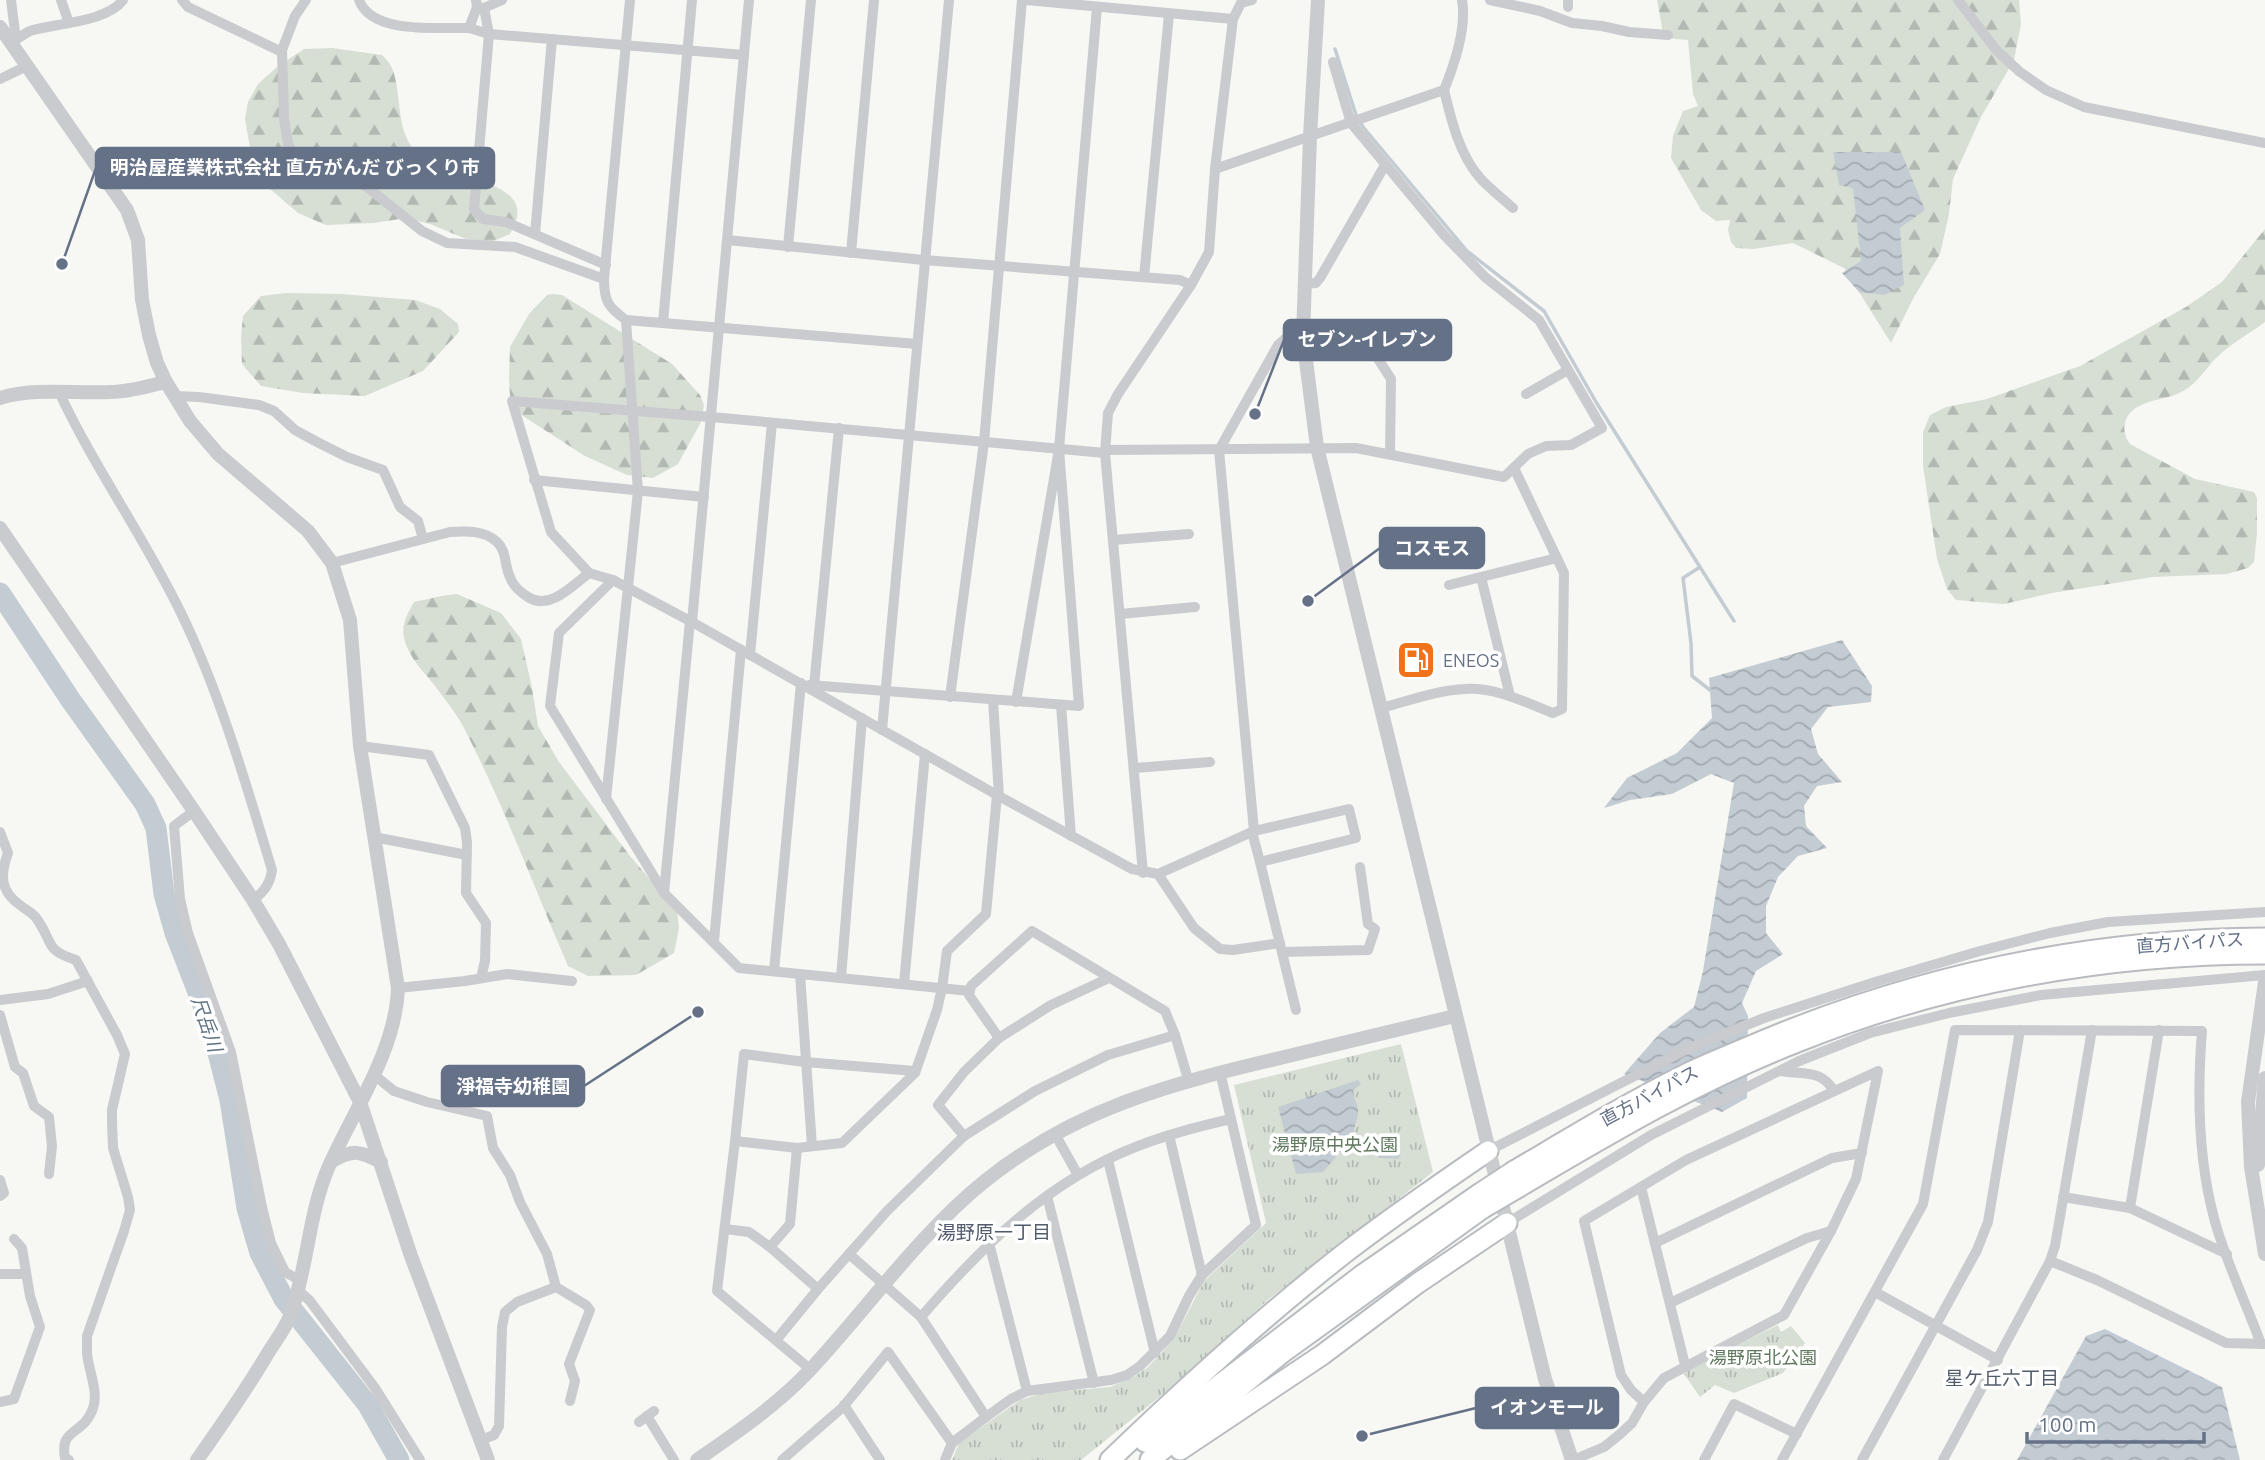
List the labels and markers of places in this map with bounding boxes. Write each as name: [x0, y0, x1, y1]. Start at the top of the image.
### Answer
callout: 明治屋産業株式会社 直方がんだ びっくり市: [96, 148, 494, 188]
callout: セブン-イレブン: [1284, 320, 1451, 360]
callout: コスモス: [1380, 528, 1484, 568]
fuel station icon: ENEOS: [1395, 639, 1437, 681]
place label: ENEOS: [1443, 650, 1499, 670]
callout: 淨福寺幼稚園: [442, 1066, 584, 1106]
callout: イオンモール: [1476, 1388, 1618, 1428]

